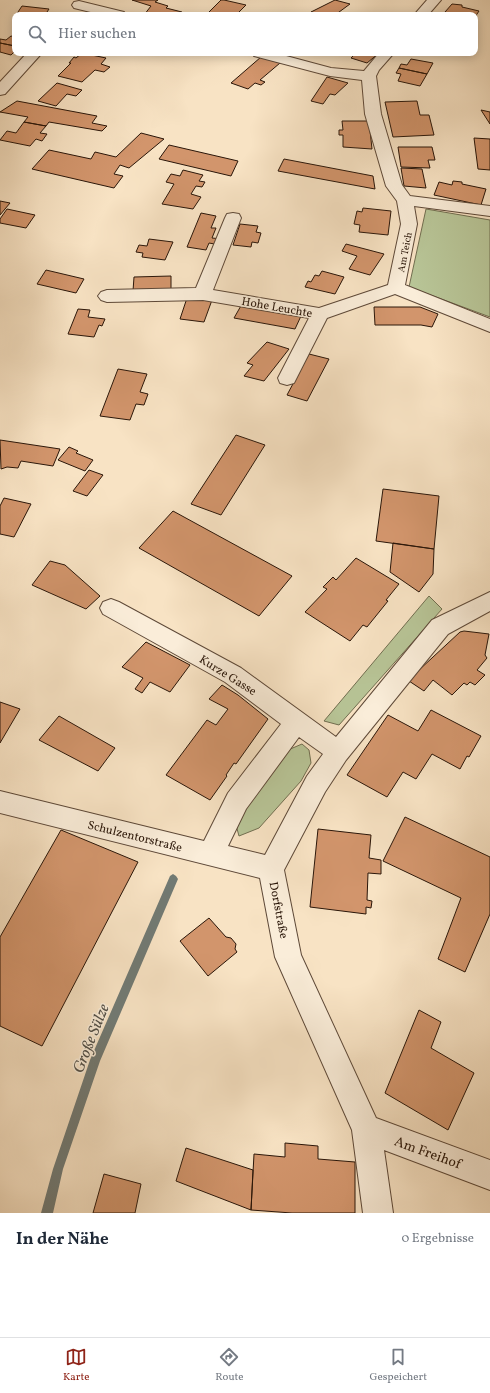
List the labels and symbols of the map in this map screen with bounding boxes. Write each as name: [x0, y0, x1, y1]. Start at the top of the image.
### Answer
street label: Am Teich: [394, 231, 416, 273]
street label: Hohe Leuchte: [240, 294, 314, 322]
street label: Kurze Gasse: [196, 652, 259, 700]
street label: Schulzentorstraße: [86, 818, 184, 857]
street label: Dorfstraße: [265, 880, 291, 940]
water label: Große Sülze: [68, 1001, 116, 1077]
street label: Am Freihof: [391, 1133, 465, 1175]

